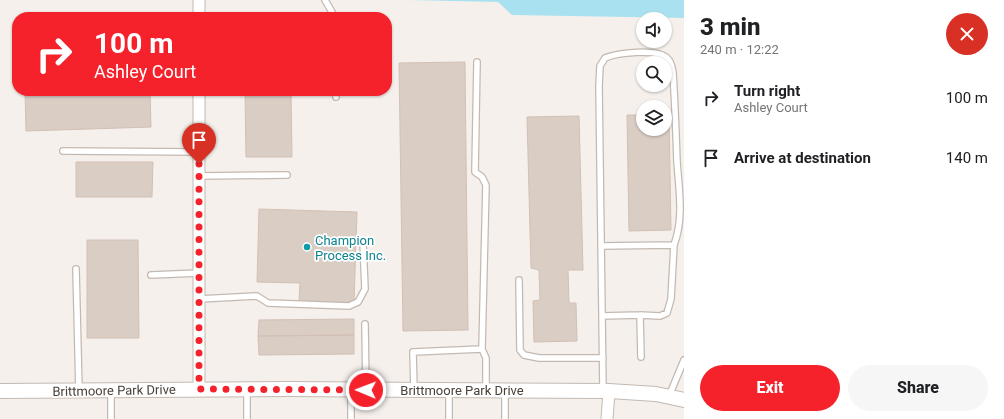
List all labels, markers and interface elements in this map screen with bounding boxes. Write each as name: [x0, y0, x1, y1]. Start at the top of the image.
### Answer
map controls: [636, 12, 672, 136]
button: sound: [636, 12, 672, 48]
text: 3 min: [700, 13, 761, 41]
button: close: [946, 13, 988, 55]
text: 100 m: [94, 27, 173, 60]
icon: right: [28, 28, 80, 80]
text: 240 m · 12:22: [700, 42, 779, 57]
button: search: [636, 56, 672, 92]
text: Ashley Court: [94, 61, 196, 82]
text: Turn right: [734, 82, 800, 100]
icon: right: [700, 87, 722, 109]
text: 100 m: [946, 89, 988, 107]
button: layers: [636, 100, 672, 136]
text: Ashley Court: [734, 100, 808, 115]
pin: [182, 123, 216, 164]
icon: arrive: [188, 129, 210, 151]
icon: arrive: [700, 147, 722, 169]
text: Arrive at destination: [734, 149, 871, 167]
text: 140 m: [946, 149, 988, 167]
place label: Champion Process Inc.: [315, 233, 386, 263]
marker: Champion Process Inc.: [302, 242, 312, 252]
button: Exit: [700, 365, 840, 411]
button: Share: [848, 365, 988, 411]
position arrow: [345, 369, 387, 411]
street label: Brittmoore Park Drive: [52, 382, 176, 399]
street label: Brittmoore Park Drive: [400, 383, 524, 398]

